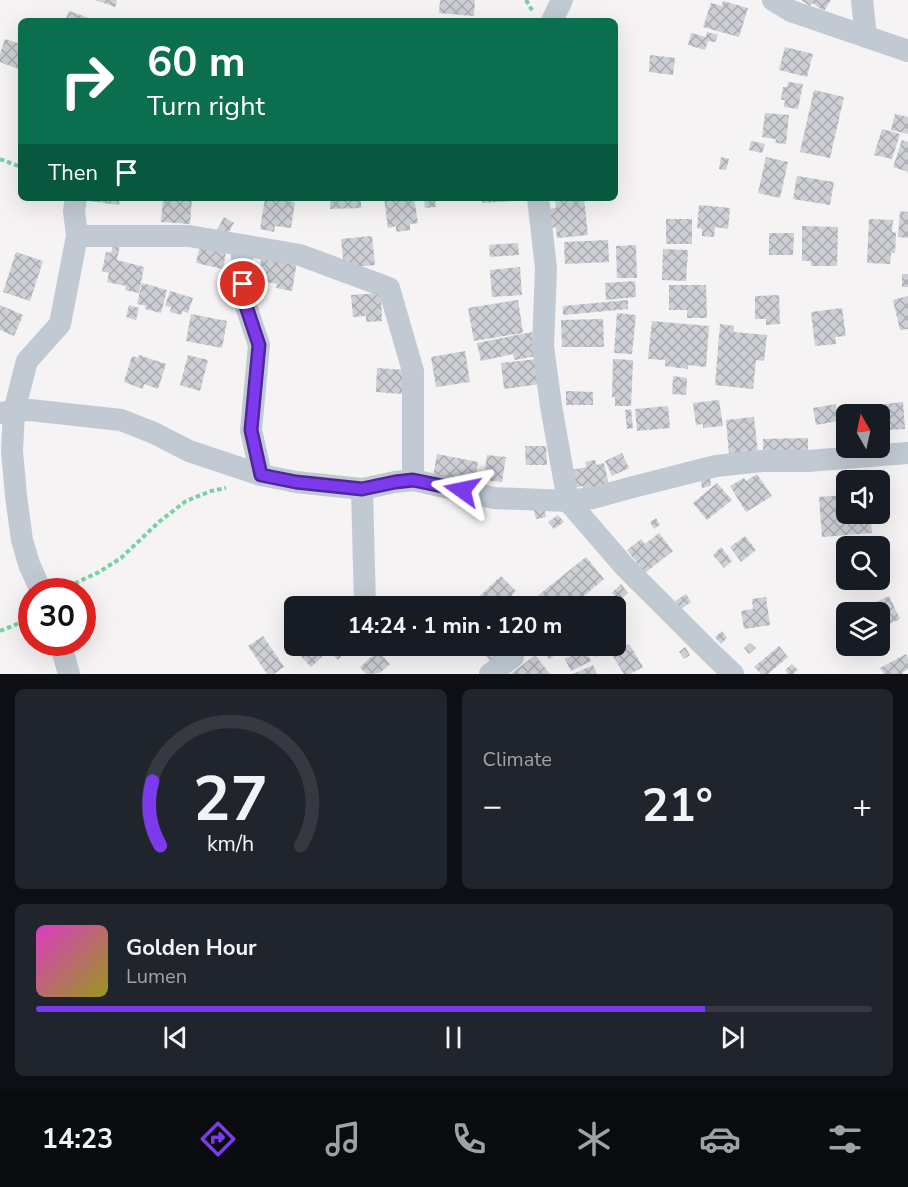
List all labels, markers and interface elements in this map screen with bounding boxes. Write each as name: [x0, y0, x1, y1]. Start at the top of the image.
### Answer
text: 60 m: [147, 34, 246, 91]
icon: right: [48, 42, 126, 120]
text: Turn right: [147, 88, 265, 125]
icon: arrive: [110, 156, 143, 189]
text: Then: [48, 158, 98, 188]
pin: [217, 258, 268, 309]
icon: arrive: [226, 267, 259, 300]
north arrow: [836, 404, 890, 458]
map controls: [836, 404, 890, 656]
position arrow: [430, 458, 494, 522]
button: sound: [836, 470, 890, 524]
button: search: [836, 536, 890, 590]
speed limit sign: 30: [18, 578, 96, 656]
button: layers: [836, 602, 890, 656]
text: 14:24 · 1 min · 120 m: [348, 611, 562, 641]
text: Climate: [483, 746, 552, 773]
text: 27: [193, 757, 268, 842]
text: 21°: [642, 776, 713, 837]
text: −: [483, 784, 502, 829]
text: +: [852, 784, 872, 829]
text: km/h: [207, 829, 254, 859]
text: Golden Hour: [126, 933, 257, 963]
text: Lumen: [126, 963, 187, 990]
icon: previous: [159, 1021, 192, 1054]
icon: pause: [437, 1021, 470, 1054]
icon: next: [716, 1021, 749, 1054]
icon: directions: [197, 1118, 239, 1160]
icon: music: [322, 1118, 364, 1160]
icon: phone: [448, 1118, 490, 1160]
icon: climate: [573, 1118, 615, 1160]
icon: car: [699, 1118, 741, 1160]
icon: filters: [824, 1118, 866, 1160]
text: 14:23: [42, 1121, 113, 1158]

